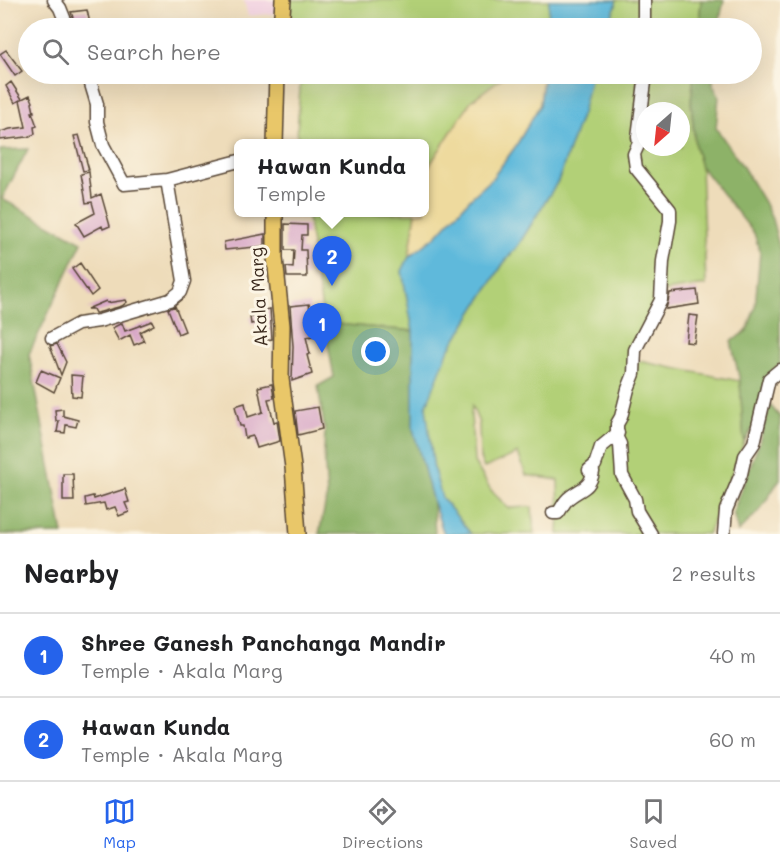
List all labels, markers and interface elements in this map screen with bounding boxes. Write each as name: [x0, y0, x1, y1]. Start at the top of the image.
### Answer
search box: [18, 18, 762, 84]
icon: search: [39, 35, 72, 68]
text: Search here: [87, 37, 221, 66]
north arrow: [636, 102, 690, 156]
popup: [234, 139, 429, 217]
text: Hawan Kunda: [257, 151, 406, 180]
text: Temple: [257, 180, 326, 206]
pin: 2: [312, 236, 352, 286]
street label: Akala Marg: [243, 247, 273, 347]
pin: 1: [302, 304, 342, 353]
your location: [361, 337, 390, 366]
text: Nearby: [24, 556, 119, 590]
text: 2 results: [672, 560, 756, 586]
text: Shree Ganesh Panchanga Mandir: [81, 628, 446, 657]
text: 1: [39, 642, 48, 668]
text: 40 m: [710, 642, 756, 668]
text: Temple · Akala Marg: [81, 657, 283, 683]
text: Hawan Kunda: [81, 712, 230, 741]
text: 2: [38, 726, 49, 752]
text: 60 m: [709, 726, 756, 752]
text: Temple · Akala Marg: [81, 741, 283, 767]
tab: Map: [103, 795, 136, 852]
tab: Directions: [342, 795, 423, 852]
tab: Saved: [629, 795, 677, 852]

